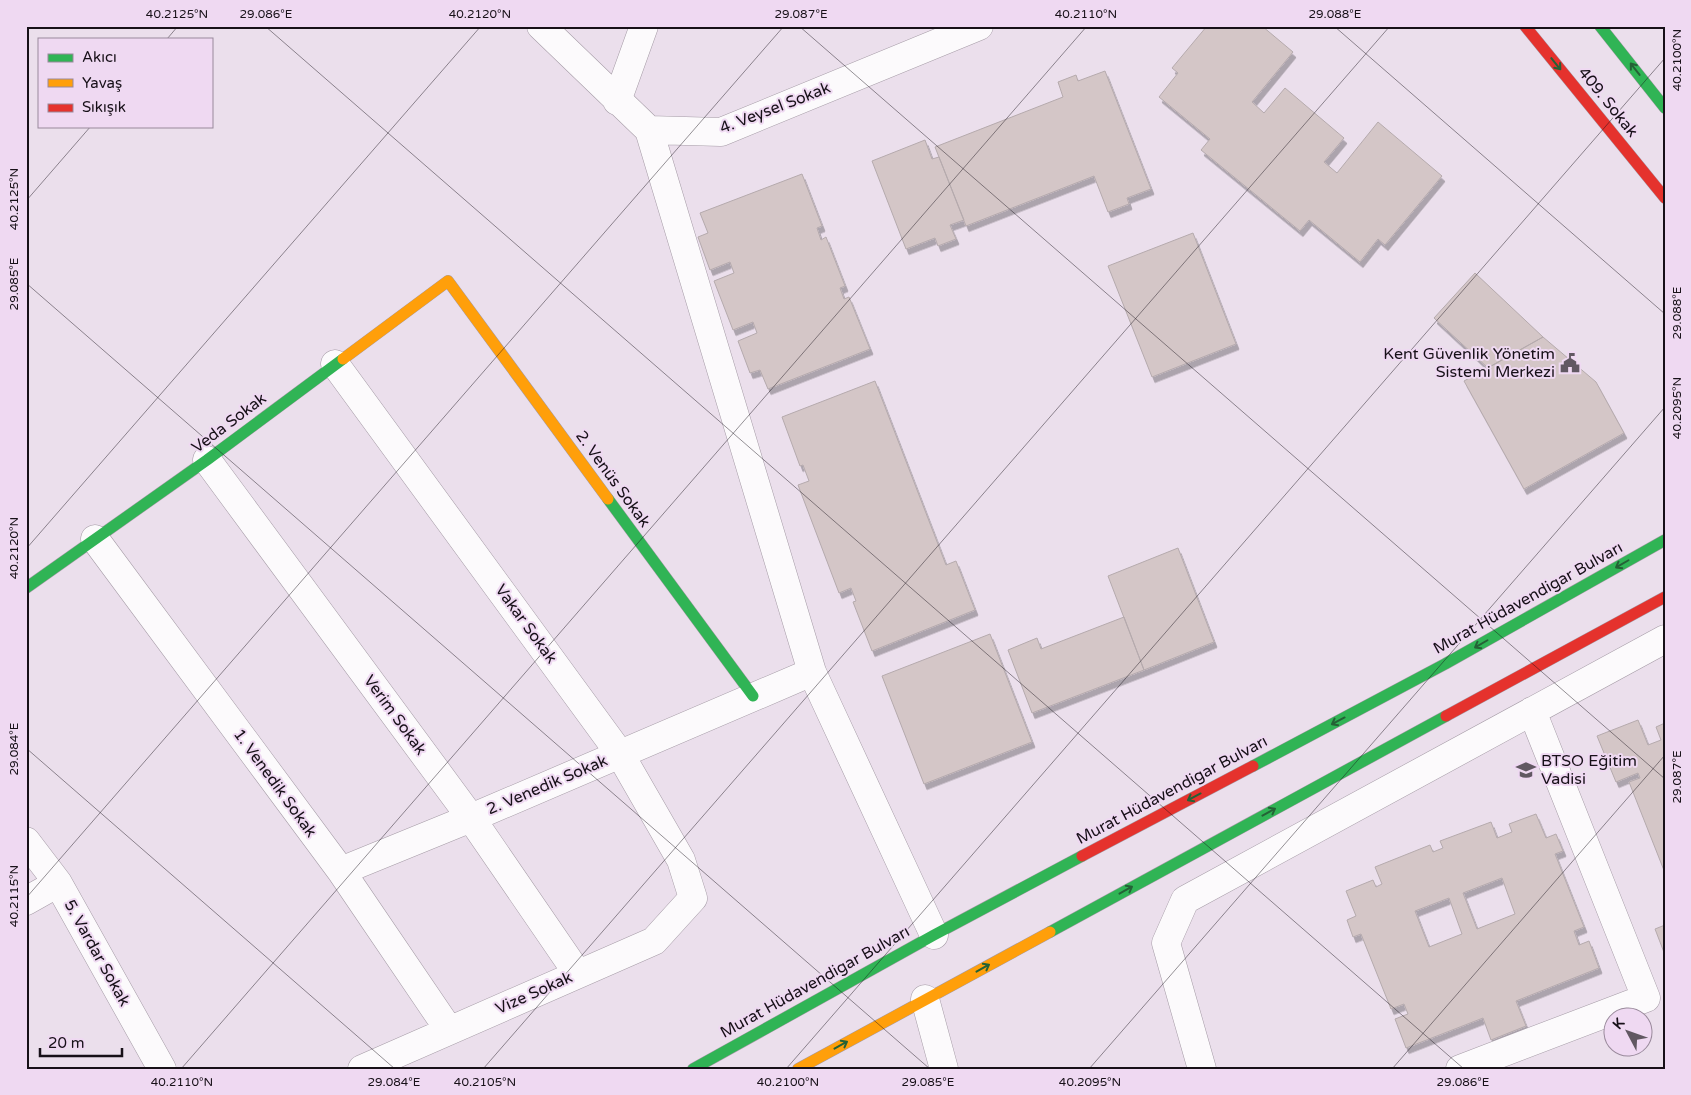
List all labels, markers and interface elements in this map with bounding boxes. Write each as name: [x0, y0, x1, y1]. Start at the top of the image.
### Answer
text: 40.2125°N: [146, 7, 208, 21]
text: 29.086°E: [240, 7, 293, 21]
text: 40.2120°N: [449, 7, 511, 21]
text: 29.087°E: [774, 7, 828, 21]
text: 40.2110°N: [1055, 7, 1117, 21]
text: 29.088°E: [1309, 7, 1362, 21]
text: 40.2100°N: [1670, 29, 1684, 91]
legend: [38, 38, 212, 128]
text: Akıcı: [82, 48, 117, 66]
one-way arrow: [1551, 57, 1562, 70]
street label: 409. Sokak: [1574, 63, 1642, 141]
one-way arrow: [1629, 63, 1640, 76]
text: Yavaş: [82, 74, 122, 92]
street label: 4. Veysel Sokak: [717, 78, 833, 138]
text: Sıkışık: [82, 98, 126, 116]
text: 40.2125°N: [7, 168, 21, 230]
text: 29.085°E: [7, 257, 21, 310]
text: 29.088°E: [1670, 286, 1684, 340]
place label: Kent Güvenlik Yönetim Sistemi Merkezi: [1383, 344, 1555, 382]
public building icon: Kent Güvenlik Yönetim Sistemi Merkezi: [1559, 352, 1581, 374]
text: 40.2095°N: [1670, 377, 1684, 439]
street label: Veda Sokak: [188, 388, 271, 458]
street label: 2. Venüs Sokak: [571, 427, 655, 532]
text: 40.2120°N: [7, 517, 21, 579]
street label: Murat Hüdavendigar Bulvarı: [1430, 537, 1626, 659]
one-way arrow: [1616, 559, 1630, 569]
street label: Vakar Sokak: [491, 581, 562, 668]
one-way arrow: [1474, 639, 1489, 649]
street label: Verim Sokak: [359, 671, 431, 759]
one-way arrow: [1331, 717, 1346, 726]
text: 29.084°E: [7, 722, 21, 776]
street label: 1. Venedik Sokak: [229, 725, 321, 841]
street label: Murat Hüdavendigar Bulvarı: [1073, 731, 1271, 849]
street label: 2. Venedik Sokak: [484, 750, 611, 819]
text: 29.087°E: [1670, 750, 1684, 804]
place label: BTSO Eğitim Vadisi: [1541, 751, 1637, 789]
school or university icon: BTSO Eğitim Vadisi: [1515, 759, 1537, 781]
one-way arrow: [1187, 793, 1202, 802]
one-way arrow: [1261, 807, 1275, 817]
text: 40.2115°N: [7, 865, 21, 927]
one-way arrow: [1118, 885, 1133, 894]
street label: 5. Vardar Sokak: [60, 896, 135, 1010]
street label: Murat Hüdavendigar Bulvarı: [717, 921, 913, 1043]
one-way arrow: [976, 962, 990, 972]
street label: Vize Sokak: [492, 967, 576, 1019]
north arrow: [1604, 1008, 1654, 1058]
text: K: [1609, 1014, 1628, 1033]
scale bar: [40, 1025, 122, 1057]
text: 20 m: [48, 1034, 85, 1052]
one-way arrow: [833, 1040, 847, 1050]
text: 40.2110°N: [151, 1075, 213, 1089]
text: 29.084°E: [368, 1075, 421, 1089]
text: 40.2105°N: [454, 1075, 516, 1089]
text: 40.2100°N: [757, 1075, 819, 1089]
text: 29.085°E: [902, 1075, 955, 1089]
text: 40.2095°N: [1059, 1075, 1121, 1089]
text: 29.086°E: [1437, 1075, 1490, 1089]

